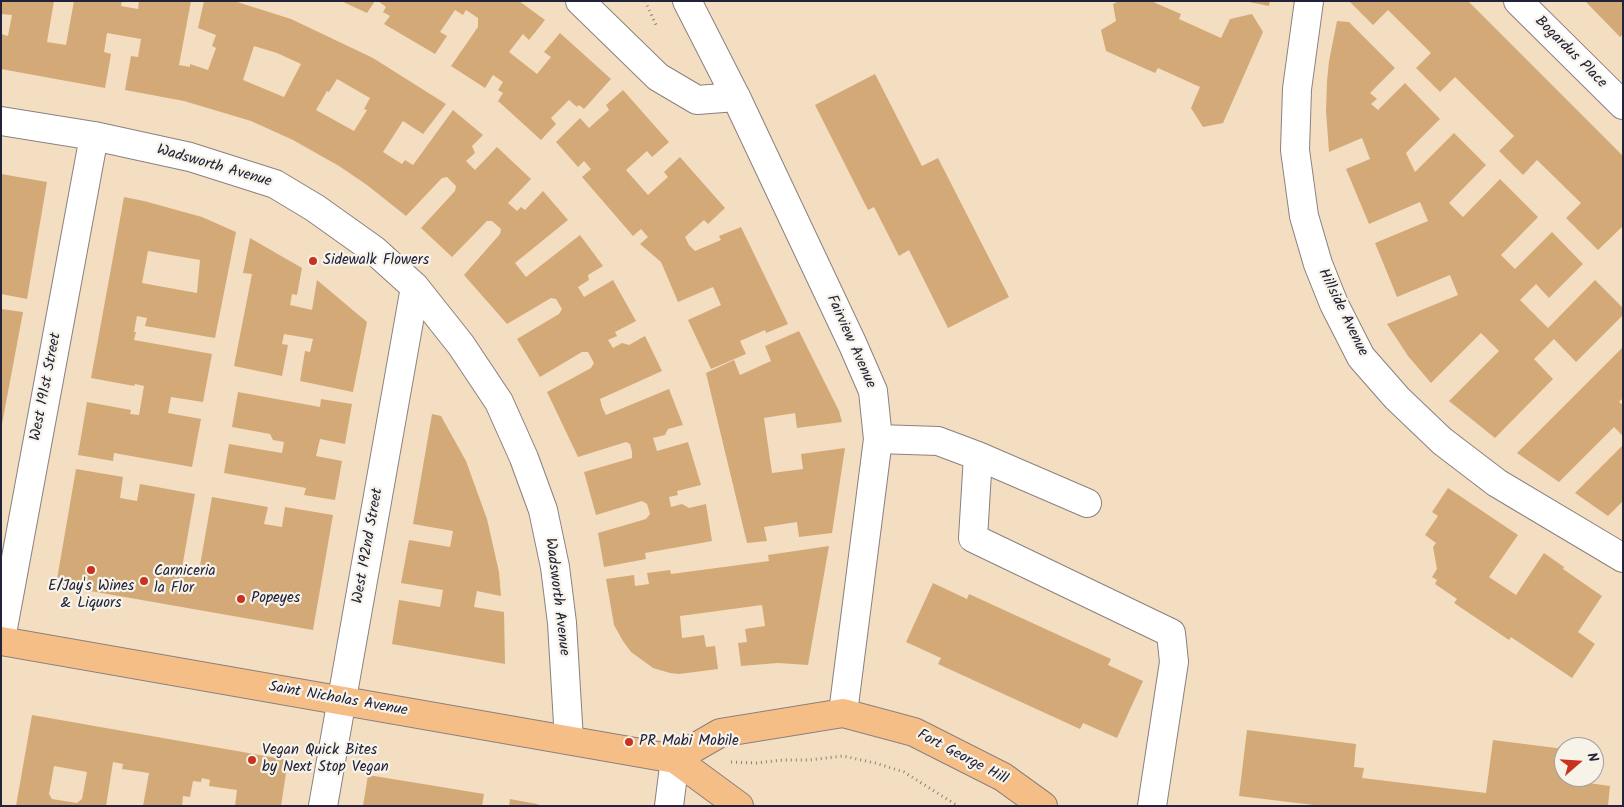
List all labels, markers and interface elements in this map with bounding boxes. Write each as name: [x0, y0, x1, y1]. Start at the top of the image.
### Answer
street label: Bogardus Place: [1530, 13, 1610, 93]
street label: Wadsworth Avenue: [155, 142, 273, 192]
place label: Sidewalk Flowers: [323, 252, 429, 270]
marker: Sidewalk Flowers: [307, 255, 319, 267]
street label: Hillside Avenue: [1313, 266, 1371, 360]
street label: Fairview Avenue: [821, 293, 879, 391]
street label: West 191st Street: [28, 331, 66, 443]
street label: West 192nd Street: [350, 487, 388, 605]
street label: Wadsworth Avenue: [540, 537, 572, 657]
place label: Carniceria la Flor: [154, 563, 216, 598]
marker: E/Jay's Wines & Liquors: [85, 564, 97, 576]
marker: Carniceria la Flor: [138, 575, 150, 587]
place label: E/Jay's Wines & Liquors: [48, 578, 134, 613]
place label: Popeyes: [251, 590, 300, 608]
marker: Popeyes: [235, 593, 247, 605]
street label: Saint Nicholas Avenue: [267, 679, 409, 721]
street label: Fort George Hill: [914, 727, 1010, 789]
place label: PR Mabi Mobile: [639, 733, 739, 751]
marker: PR Mabi Mobile: [623, 736, 635, 748]
north arrow: [1554, 737, 1604, 787]
place label: Vegan Quick Bites by Next Stop Vegan: [262, 742, 389, 777]
text: N: [1580, 750, 1604, 765]
marker: Vegan Quick Bites by Next Stop Vegan: [246, 754, 258, 766]

